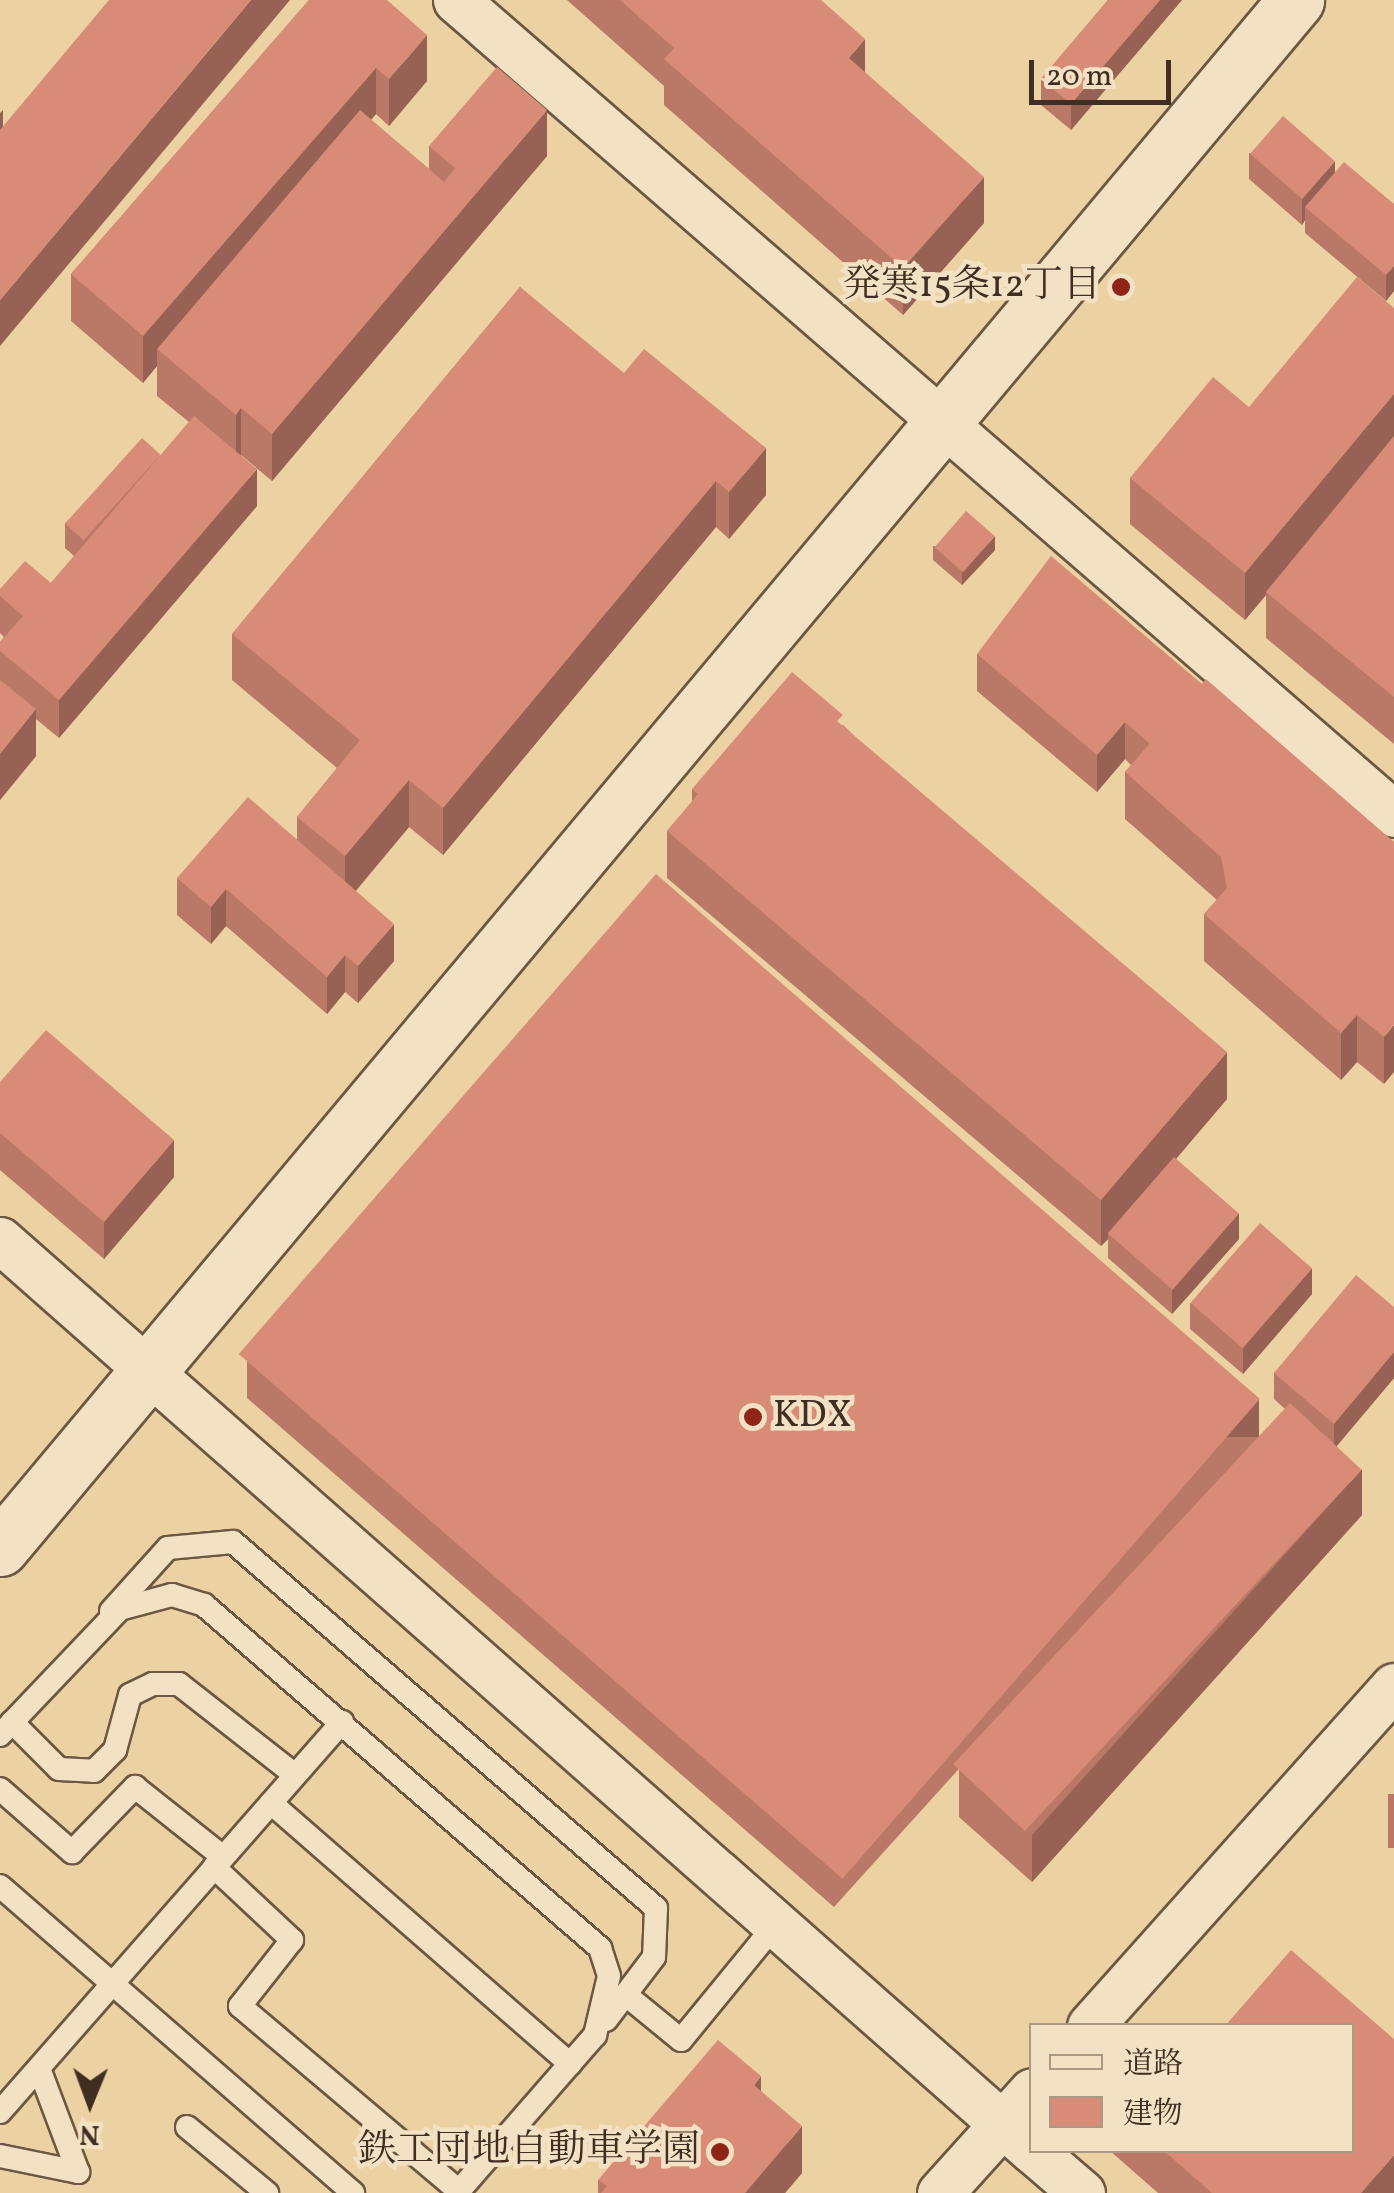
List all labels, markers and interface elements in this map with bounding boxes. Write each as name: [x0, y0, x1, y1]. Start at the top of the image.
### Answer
scale bar: [1034, 40, 1176, 102]
text: 20 m: [1046, 56, 1112, 98]
place label: 発寒15条12丁目: [843, 264, 1101, 310]
marker: 発寒15条12丁目: [1110, 276, 1132, 298]
place label: KDX: [773, 1394, 852, 1440]
marker: KDX: [742, 1406, 764, 1428]
legend: [1029, 2023, 1354, 2153]
text: 道路: [1123, 2044, 1183, 2086]
north arrow: [40, 2053, 140, 2153]
text: 建物: [1123, 2094, 1183, 2136]
text: N: [79, 2114, 100, 2153]
place label: 鉄工団地自動車学園: [358, 2129, 700, 2175]
marker: 鉄工団地自動車学園: [709, 2141, 731, 2163]

